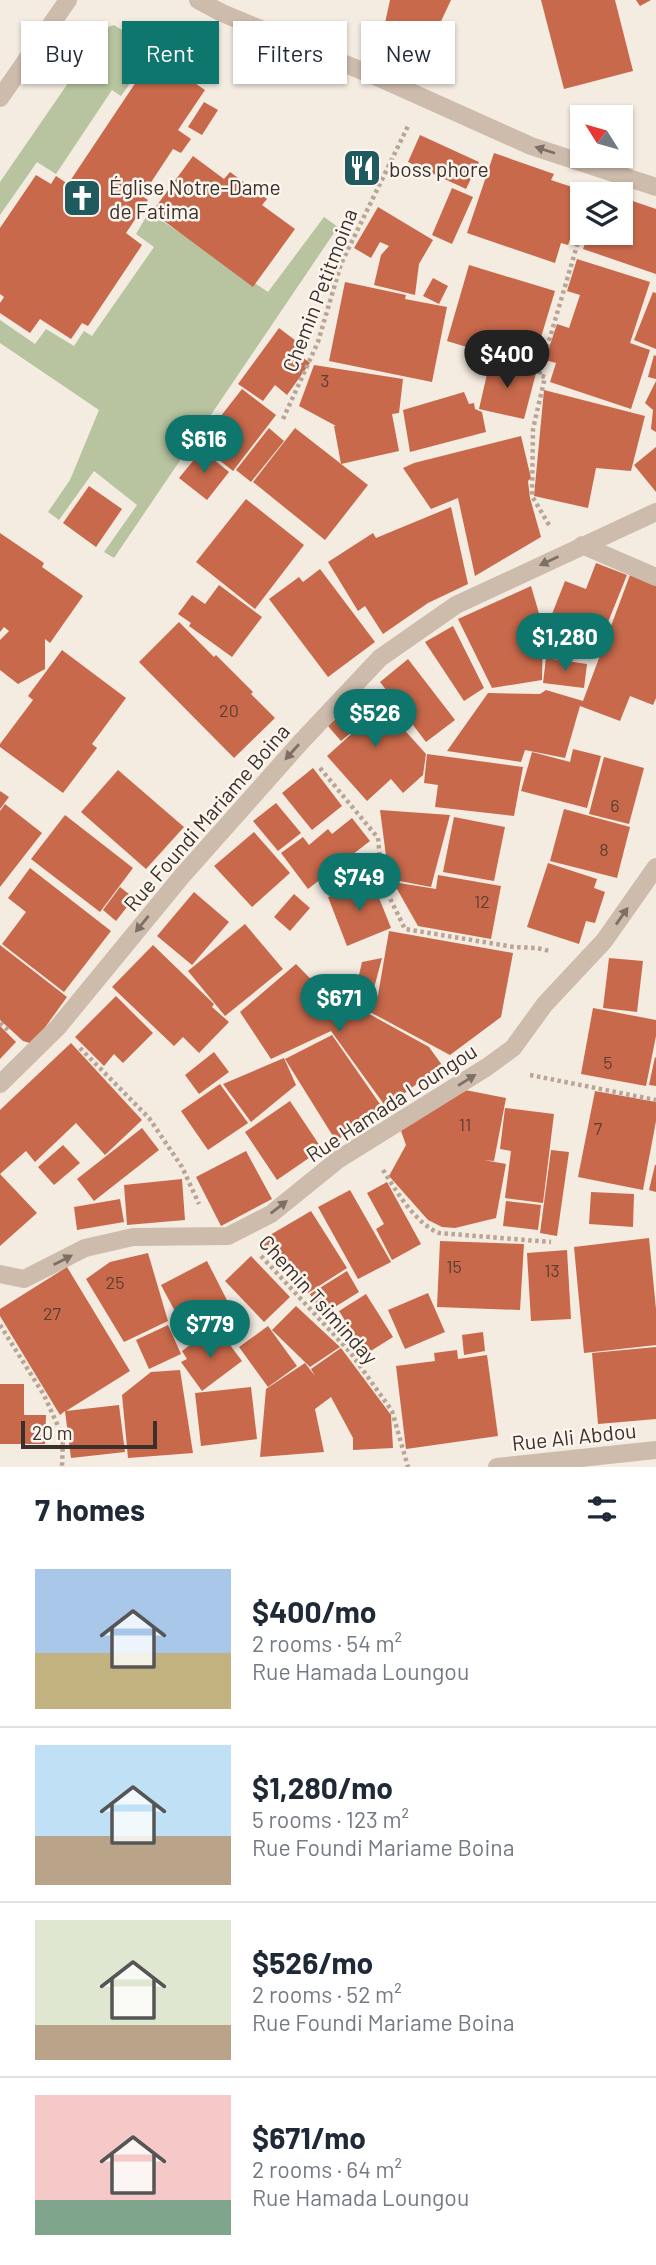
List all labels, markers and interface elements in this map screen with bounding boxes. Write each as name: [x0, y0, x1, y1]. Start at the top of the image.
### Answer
chip: Buy: [21, 21, 108, 84]
chip: Rent: [122, 21, 219, 84]
chip: Filters: [233, 21, 347, 84]
chip: New: [361, 21, 455, 84]
north arrow: [570, 105, 634, 168]
map controls: [570, 105, 633, 245]
one-way arrow: [534, 145, 555, 155]
restaurant icon: boss phore: [341, 147, 383, 189]
place label: boss phore: [389, 156, 489, 181]
place label: Église Notre-Dame de Fatima: [109, 174, 281, 223]
church icon: Église Notre-Dame de Fatima: [61, 177, 103, 219]
button: layers: [570, 182, 633, 245]
street label: Chemin Petitmoina: [276, 205, 362, 375]
pin: $400: [466, 330, 548, 390]
text: $400: [480, 339, 534, 367]
house number: 3: [320, 369, 330, 391]
pin: $616: [163, 416, 245, 475]
text: $616: [181, 424, 227, 452]
one-way arrow: [539, 555, 560, 566]
pin: $1,280: [508, 614, 622, 673]
text: $1,280: [532, 622, 598, 650]
pin: $526: [334, 690, 416, 749]
text: $526: [350, 698, 400, 726]
house number: 20: [219, 699, 239, 721]
street label: Rue Foundi Mariame Boina: [118, 718, 294, 916]
one-way arrow: [284, 744, 300, 761]
house number: 6: [610, 794, 620, 816]
house number: 8: [599, 838, 609, 860]
pin: $749: [318, 853, 400, 913]
text: $749: [334, 862, 384, 890]
house number: 12: [474, 890, 490, 912]
one-way arrow: [615, 907, 629, 925]
one-way arrow: [135, 915, 150, 933]
pin: $671: [298, 974, 380, 1034]
text: $671: [316, 983, 362, 1011]
street label: Rue Hamada Loungou: [301, 1037, 481, 1167]
house number: 5: [603, 1051, 613, 1073]
one-way arrow: [457, 1073, 476, 1086]
house number: 11: [459, 1113, 471, 1135]
house number: 7: [594, 1117, 603, 1139]
one-way arrow: [269, 1200, 287, 1215]
street label: Chemin Tsiminday: [254, 1229, 384, 1369]
one-way arrow: [53, 1254, 73, 1265]
house number: 15: [446, 1255, 462, 1277]
house number: 13: [544, 1259, 560, 1281]
house number: 25: [106, 1271, 124, 1293]
pin: $779: [169, 1300, 251, 1360]
house number: 27: [43, 1302, 62, 1324]
text: $779: [186, 1309, 234, 1337]
street label: Rue Ali Abdou: [511, 1417, 637, 1455]
scale bar: [21, 1418, 158, 1450]
text: 20 m: [32, 1421, 72, 1444]
icon: filters: [583, 1490, 621, 1528]
text: 7 homes: [35, 1491, 145, 1527]
text: $400/mo: [252, 1593, 377, 1629]
icon: home: [91, 1597, 175, 1681]
text: 2 rooms · 54 m²: [252, 1629, 402, 1657]
text: Rue Hamada Loungou: [252, 1657, 469, 1685]
text: $1,280/mo: [252, 1769, 393, 1805]
icon: home: [91, 1773, 175, 1857]
text: 5 rooms · 123 m²: [252, 1805, 409, 1833]
text: Rue Foundi Mariame Boina: [252, 1833, 514, 1861]
text: $526/mo: [252, 1944, 373, 1980]
icon: home: [91, 1948, 175, 2032]
text: 2 rooms · 52 m²: [252, 1980, 402, 2008]
text: Rue Foundi Mariame Boina: [252, 2008, 514, 2036]
text: $671/mo: [252, 2119, 366, 2155]
icon: home: [91, 2123, 175, 2207]
text: 2 rooms · 64 m²: [252, 2155, 402, 2183]
text: Rue Hamada Loungou: [252, 2183, 469, 2211]

